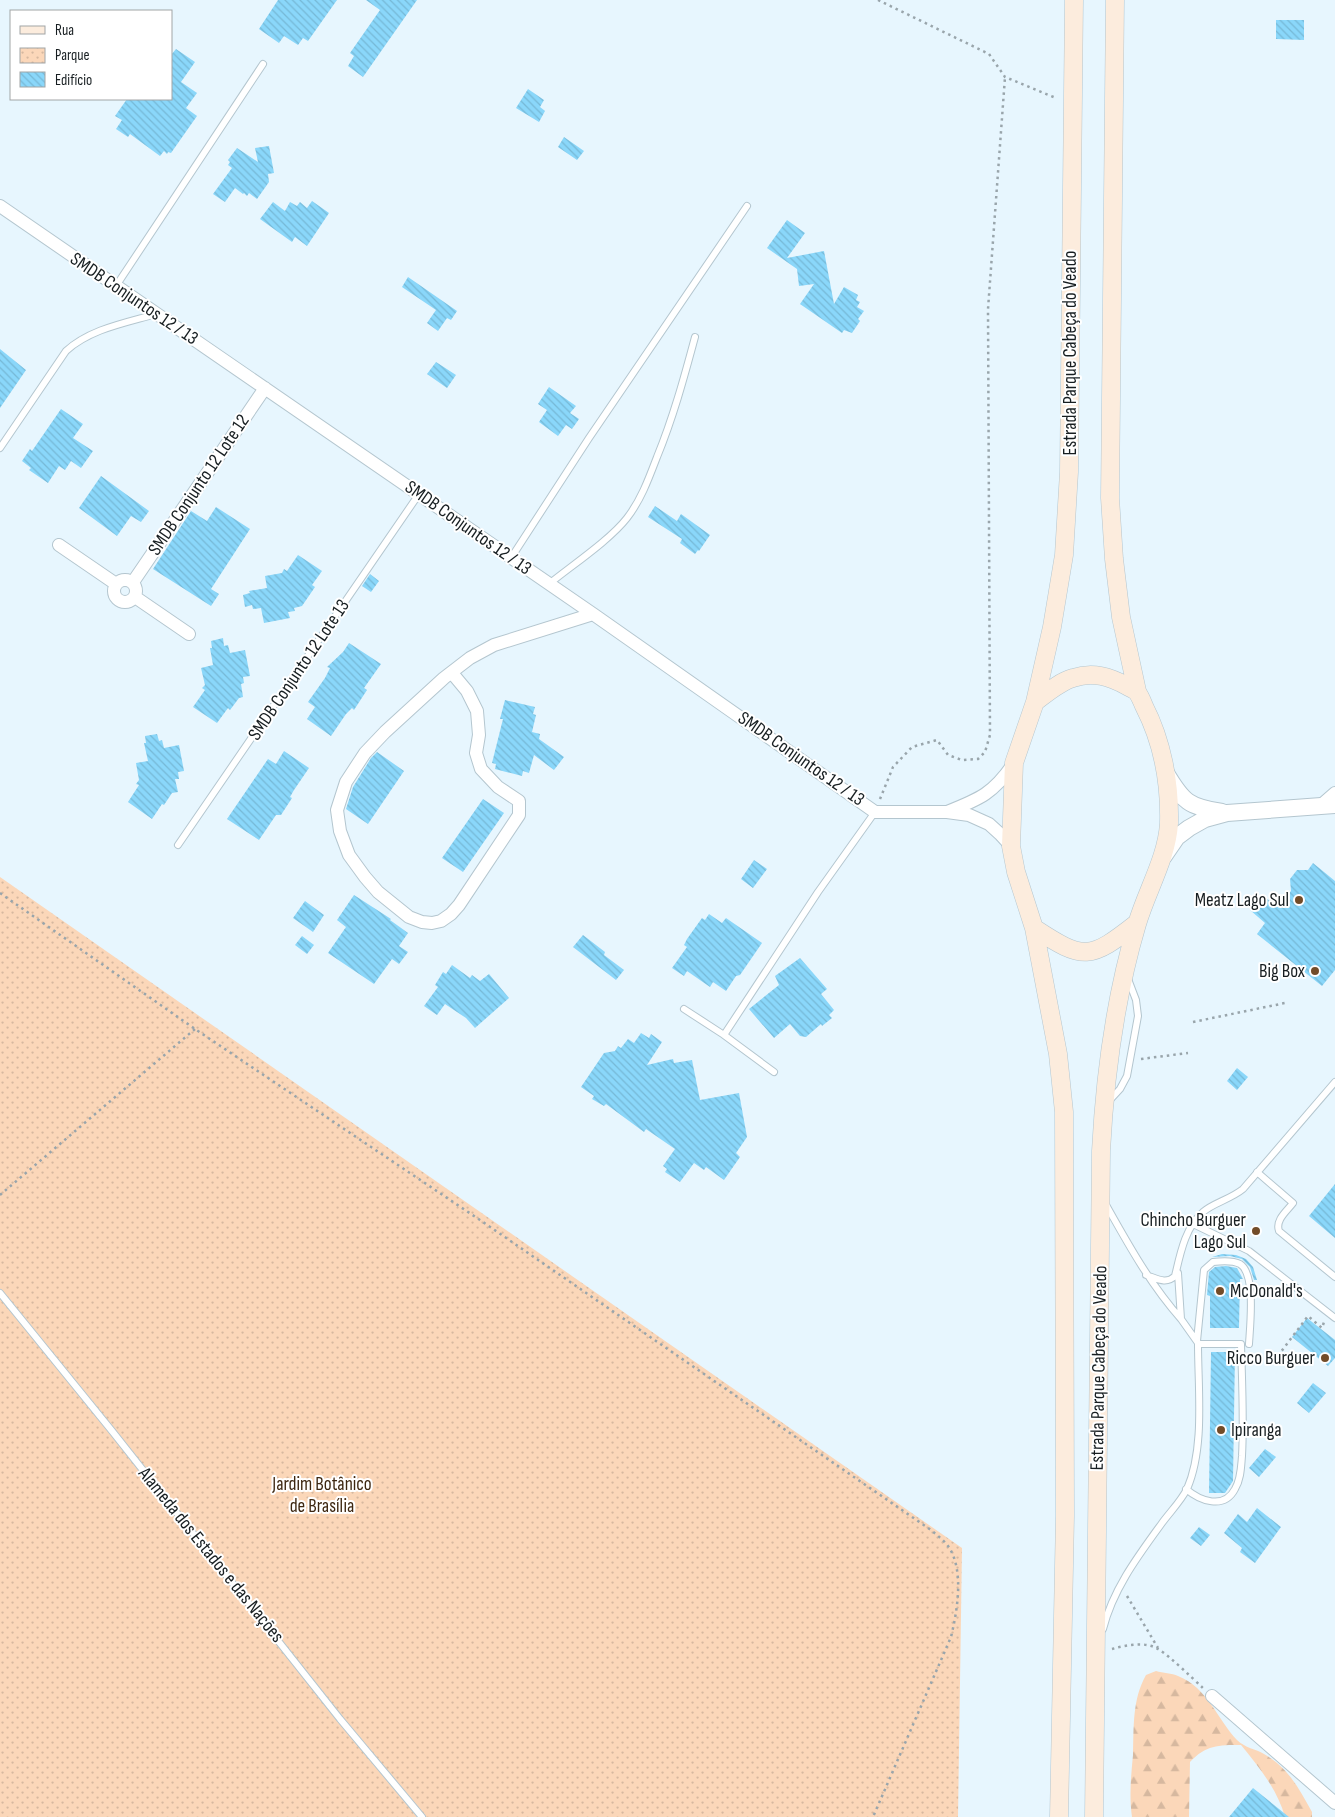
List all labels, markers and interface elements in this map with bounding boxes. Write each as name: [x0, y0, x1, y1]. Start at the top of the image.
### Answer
legend: [10, 10, 172, 100]
text: Rua: [55, 21, 74, 40]
text: Parque: [55, 46, 90, 65]
text: Edifício: [55, 71, 92, 90]
street label: SMDB Conjuntos 12 / 13: [66, 248, 202, 350]
street label: Estrada Parque Cabeça do Veado: [1059, 251, 1082, 455]
street label: SMDB Conjunto 12 Lote 12: [143, 410, 255, 560]
street label: SMDB Conjuntos 12 / 13: [400, 476, 536, 580]
street label: SMDB Conjunto 12 Lote 13: [243, 595, 355, 745]
street label: SMDB Conjuntos 12 / 13: [733, 707, 869, 811]
place label: Meatz Lago Sul: [1195, 889, 1289, 912]
marker: Meatz Lago Sul: [1293, 894, 1305, 906]
place label: Big Box: [1259, 960, 1305, 983]
marker: Big Box: [1309, 965, 1321, 977]
place label: Chincho Burguer Lago Sul: [1140, 1209, 1247, 1254]
marker: Chincho Burguer Lago Sul: [1250, 1225, 1262, 1237]
street label: Estrada Parque Cabeça do Veado: [1086, 1265, 1112, 1471]
place label: McDonald's: [1230, 1280, 1303, 1303]
marker: McDonald's: [1214, 1285, 1226, 1297]
place label: Ricco Burguer: [1227, 1347, 1316, 1370]
marker: Ricco Burguer: [1319, 1352, 1331, 1364]
place label: Ipiranga: [1231, 1419, 1281, 1442]
marker: Ipiranga: [1215, 1424, 1227, 1436]
street label: Alameda dos Estados e das Nações: [133, 1462, 289, 1647]
park label: Jardim Botânico de Brasília: [271, 1473, 372, 1518]

